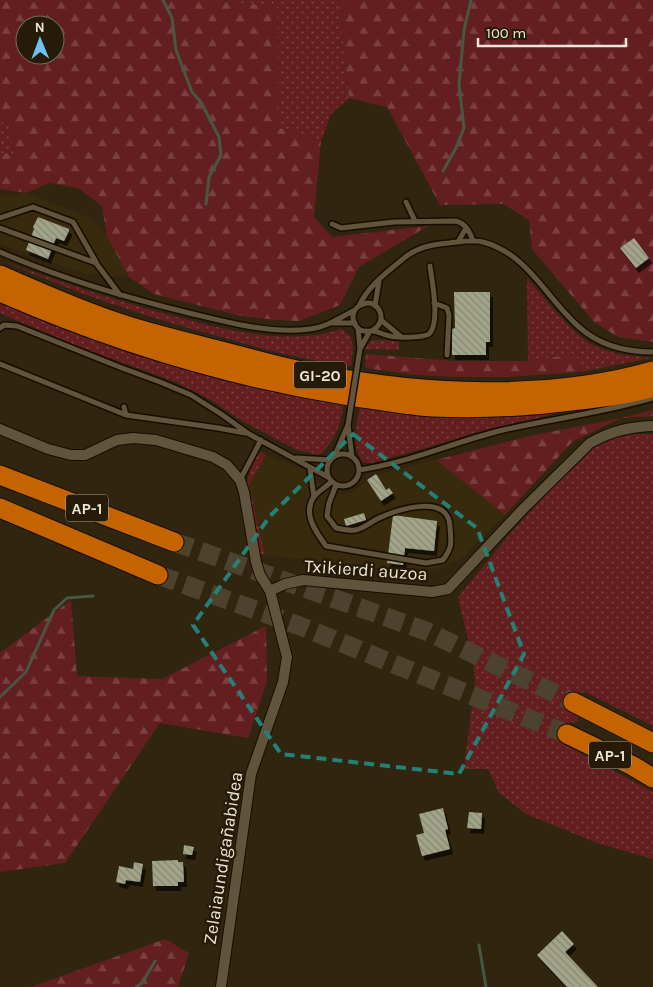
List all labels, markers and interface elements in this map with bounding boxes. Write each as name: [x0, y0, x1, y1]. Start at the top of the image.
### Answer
north arrow: [15, 15, 65, 65]
scale bar: [478, 15, 626, 47]
text: N: [35, 19, 45, 36]
text: 100 m: [486, 24, 526, 42]
road number: GI-20: [294, 362, 346, 388]
road number: AP-1: [66, 494, 108, 522]
street label: Txikierdi auzoa: [304, 555, 428, 585]
road number: AP-1: [589, 742, 631, 768]
street label: Zelaiaundigañabidea: [198, 770, 248, 946]

